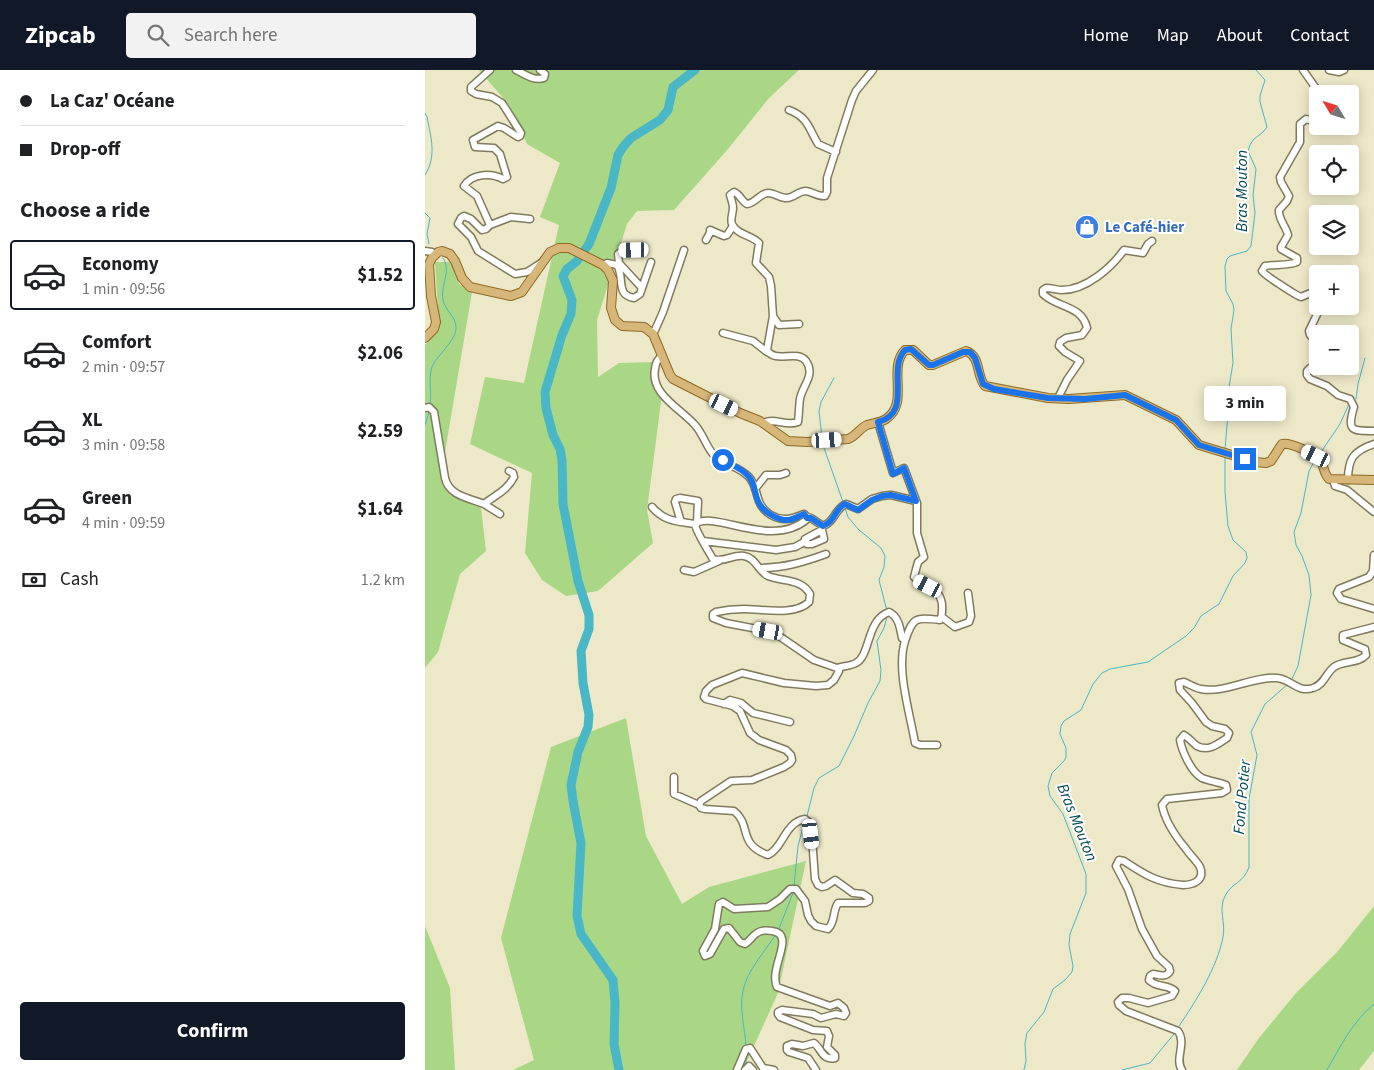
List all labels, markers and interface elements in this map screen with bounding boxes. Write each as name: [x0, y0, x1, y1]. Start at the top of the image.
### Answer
search box: [126, 13, 476, 58]
text: Zipcab: [25, 18, 96, 53]
icon: search: [144, 21, 172, 49]
text: Search here: [184, 22, 277, 49]
text: Home: [1083, 23, 1129, 48]
text: Map: [1157, 23, 1189, 48]
text: About: [1217, 23, 1262, 48]
text: Contact: [1290, 23, 1349, 48]
north arrow: [1309, 85, 1359, 135]
map controls: [1309, 85, 1359, 375]
text: La Caz' Océane: [50, 88, 175, 115]
text: Drop-off: [50, 136, 120, 163]
button: locate: [1309, 145, 1359, 195]
water label: Bras Mouton: [1231, 150, 1253, 232]
text: Choose a ride: [20, 194, 150, 226]
button: layers: [1309, 205, 1359, 255]
shop icon: Le Café-hier: [1074, 214, 1100, 240]
place label: Le Café-hier: [1105, 217, 1184, 238]
car: [618, 242, 649, 258]
text: Economy: [82, 251, 159, 278]
icon: car: [22, 253, 67, 298]
text: $1.52: [357, 262, 403, 289]
button: +: [1309, 265, 1359, 315]
text: 1 min · 09:56: [82, 278, 165, 300]
button: −: [1309, 325, 1359, 375]
text: Comfort: [82, 329, 152, 356]
icon: car: [22, 331, 67, 376]
text: $2.06: [357, 340, 403, 367]
text: 2 min · 09:57: [82, 356, 165, 378]
callout: 3 min: [1204, 386, 1286, 422]
car: [707, 392, 740, 418]
text: 3 min: [1226, 392, 1264, 414]
text: XL: [82, 407, 103, 434]
icon: car: [22, 409, 67, 454]
text: $2.59: [357, 418, 403, 445]
car: [811, 432, 842, 448]
text: 3 min · 09:58: [82, 434, 165, 456]
car: [1299, 443, 1332, 469]
route end: [1234, 448, 1256, 470]
route start: [712, 449, 734, 471]
text: Green: [82, 485, 132, 512]
icon: car: [22, 487, 67, 532]
text: $1.64: [357, 496, 403, 523]
text: 4 min · 09:59: [82, 512, 165, 534]
icon: cash: [20, 566, 48, 594]
text: Cash: [60, 566, 99, 593]
text: 1.2 km: [361, 569, 405, 591]
car: [911, 573, 944, 599]
car: [751, 621, 784, 641]
water label: Fond Potier: [1228, 757, 1256, 835]
water label: Bras Mouton: [1051, 780, 1103, 865]
car: [801, 818, 820, 850]
button: Confirm: [20, 1002, 405, 1060]

